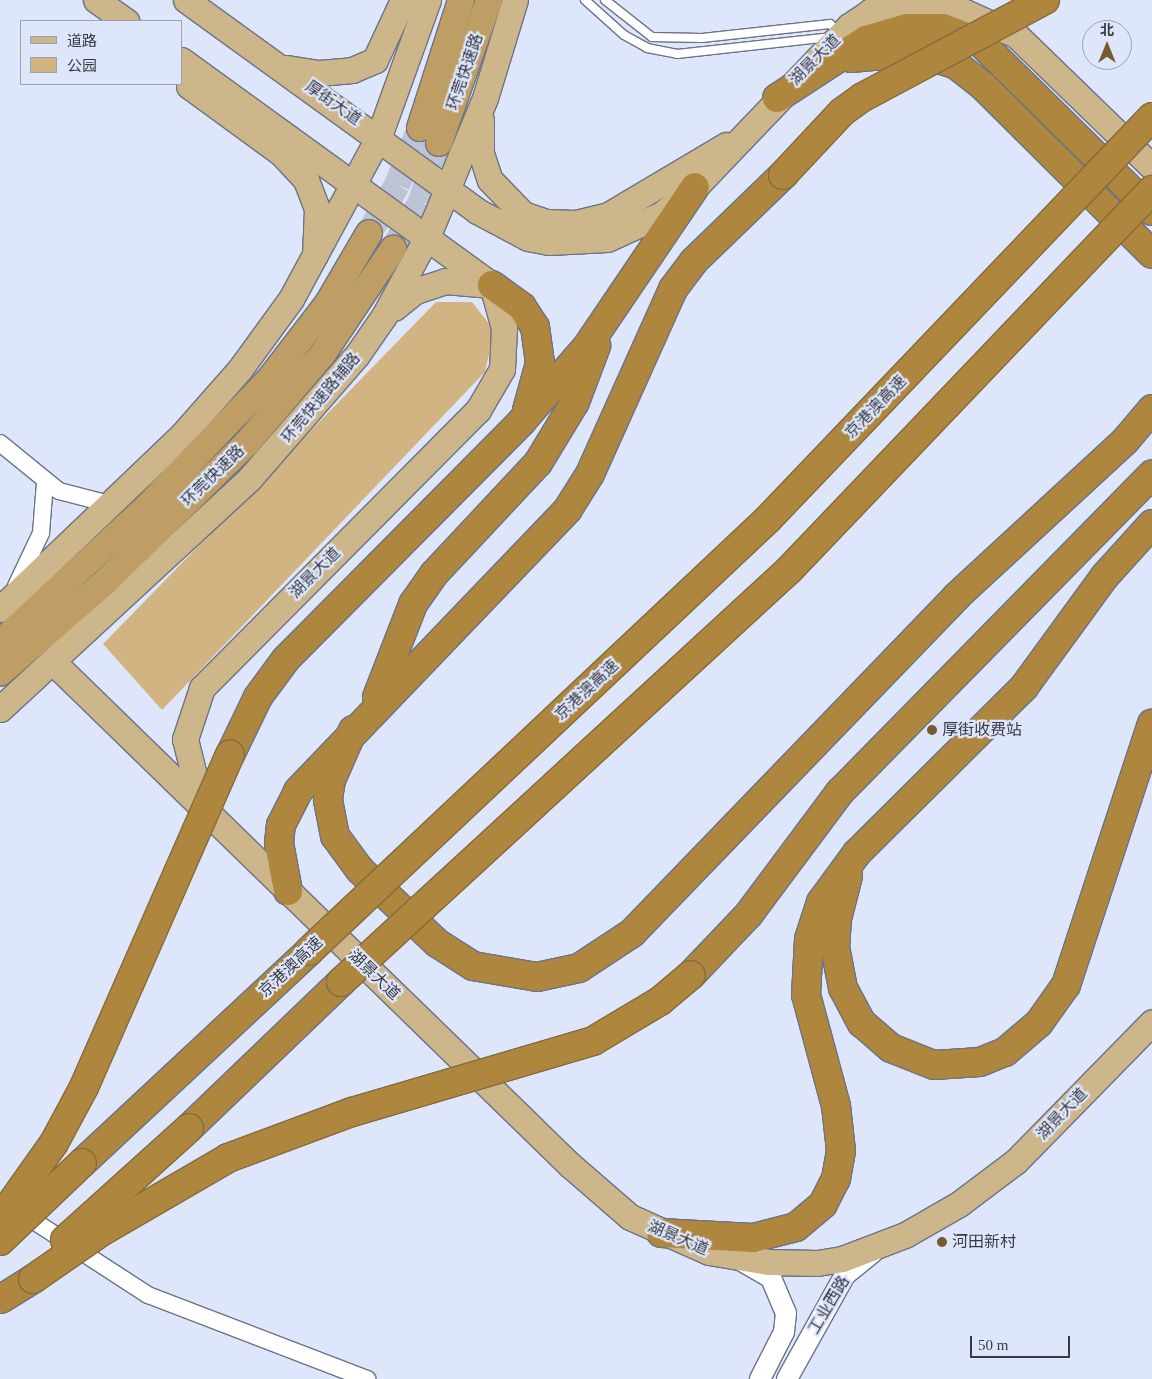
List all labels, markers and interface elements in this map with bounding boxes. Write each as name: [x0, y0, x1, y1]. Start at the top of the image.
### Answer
legend: [20, 20, 182, 85]
north arrow: [1082, 20, 1132, 70]
text: 北: [1100, 23, 1114, 38]
street label: 环莞快速路: [443, 31, 487, 113]
street label: 湖景大道: [786, 31, 844, 89]
text: 道路: [67, 33, 97, 49]
text: 公园: [67, 58, 97, 74]
street label: 厚街大道: [301, 77, 365, 129]
street label: 环莞快速路辅路: [278, 349, 364, 447]
street label: 京港澳高速: [841, 372, 911, 442]
street label: 环莞快速路: [178, 441, 248, 511]
street label: 湖景大道: [286, 544, 344, 602]
street label: 京港澳高速: [551, 656, 623, 724]
place label: 厚街收费站: [942, 720, 1022, 740]
marker: 厚街收费站: [926, 724, 938, 736]
street label: 京港澳高速: [255, 933, 327, 1001]
street label: 湖景大道: [344, 946, 404, 1004]
street label: 湖景大道: [1033, 1084, 1091, 1144]
street label: 湖景大道: [645, 1217, 711, 1259]
place label: 河田新村: [952, 1232, 1016, 1252]
marker: 河田新村: [936, 1236, 948, 1248]
street label: 工业西路: [804, 1273, 854, 1337]
scale bar: [972, 1326, 1072, 1358]
text: 50 m: [978, 1337, 1008, 1353]

